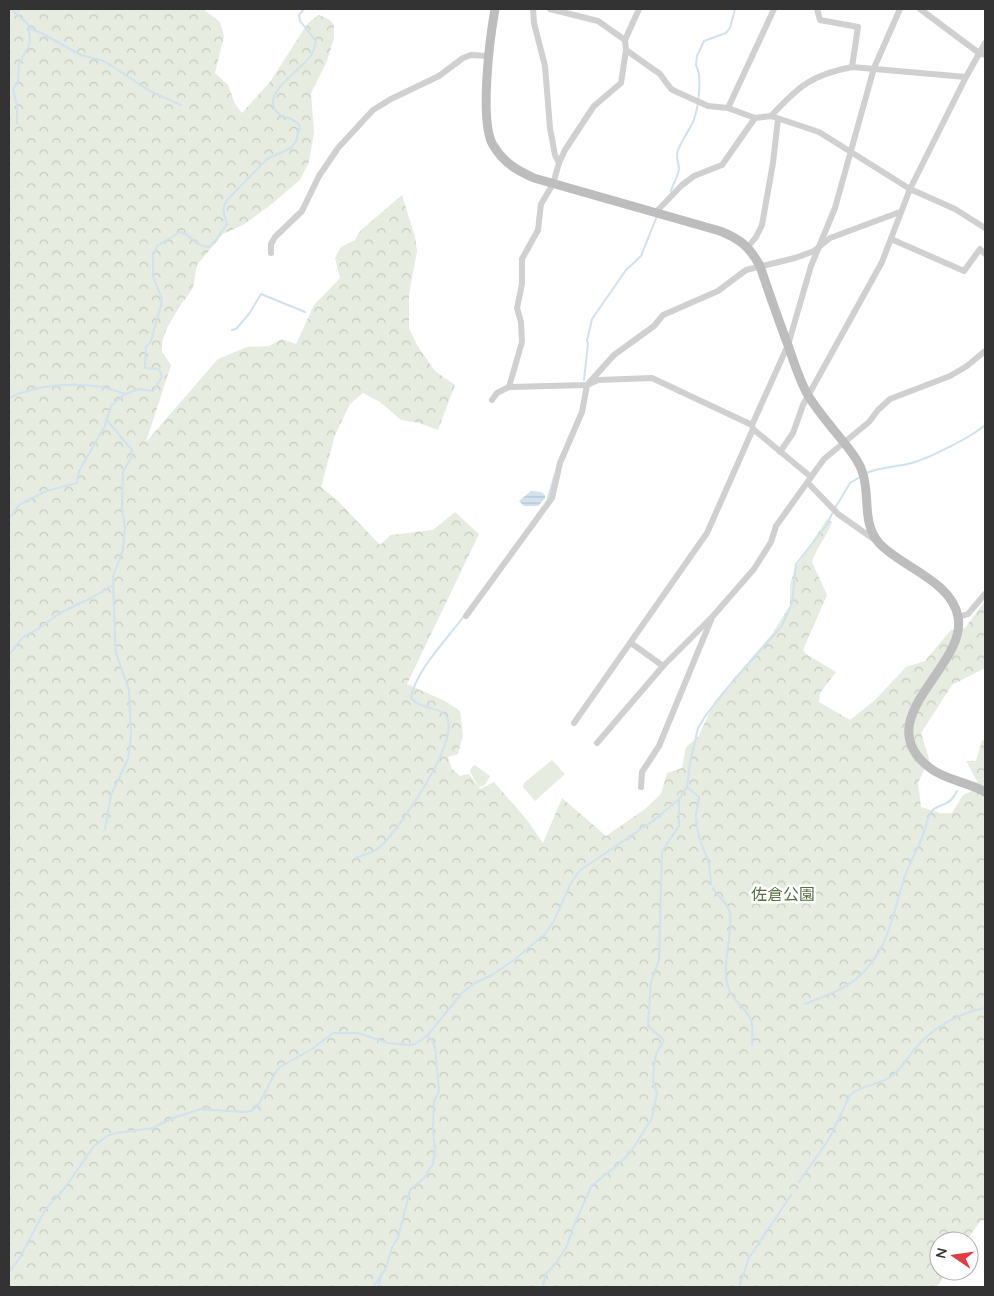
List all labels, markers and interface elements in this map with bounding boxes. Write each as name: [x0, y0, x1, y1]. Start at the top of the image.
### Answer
park label: 佐倉公園: [751, 884, 815, 904]
north arrow: [929, 1231, 979, 1281]
text: N: [931, 1246, 951, 1260]

